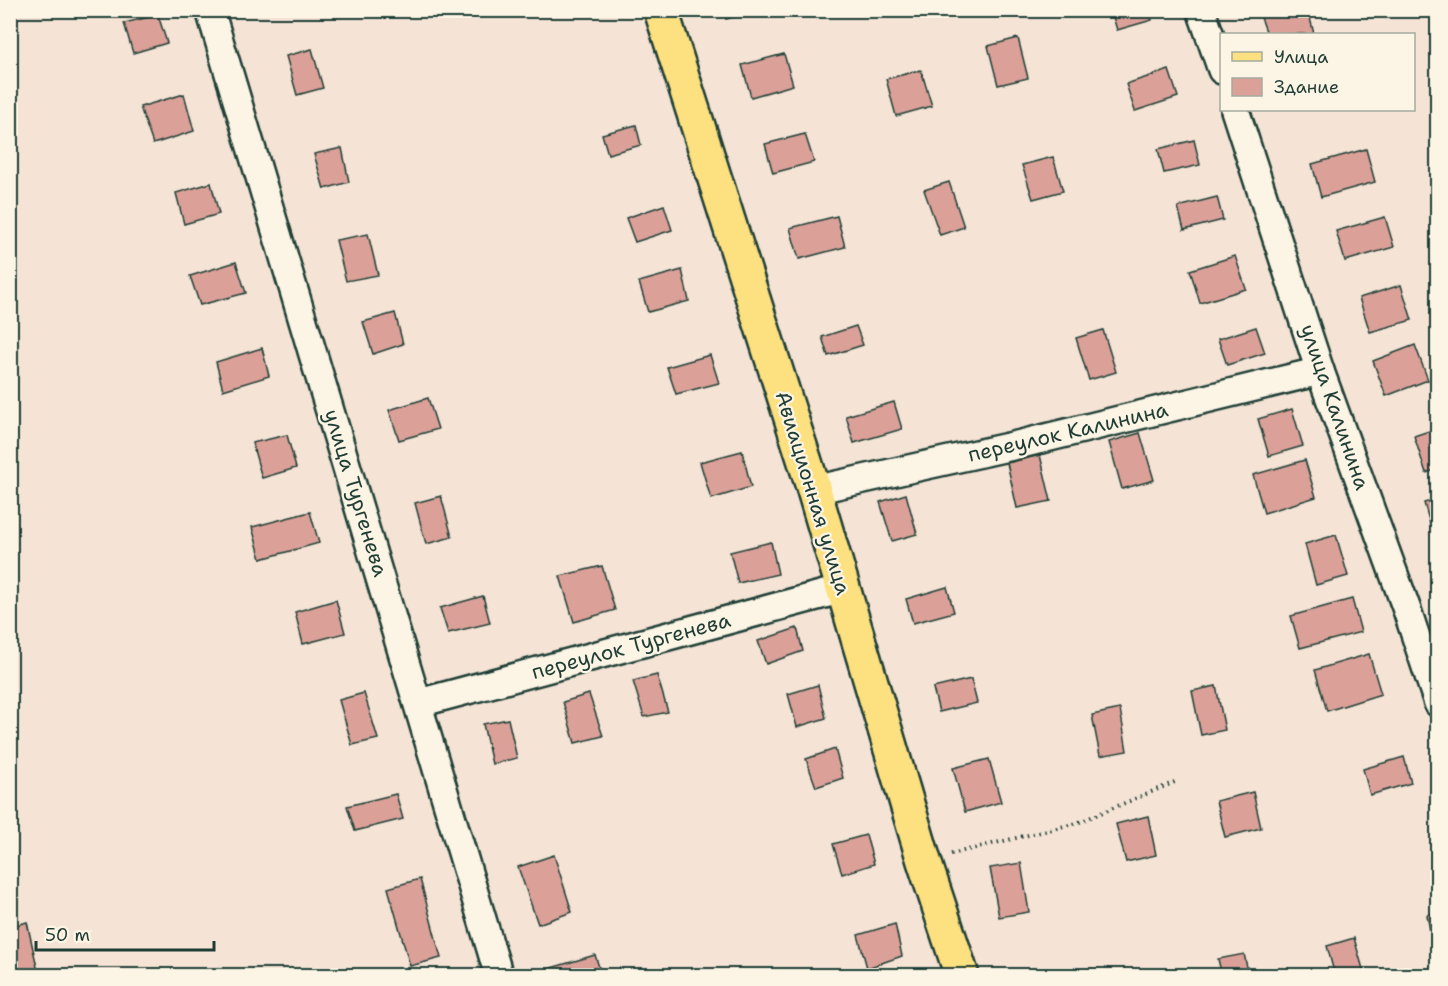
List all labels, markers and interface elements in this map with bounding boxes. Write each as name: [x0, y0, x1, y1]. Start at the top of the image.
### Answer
legend: [1220, 33, 1415, 111]
text: Улица: [1274, 45, 1328, 69]
text: Здание: [1274, 75, 1339, 99]
street label: улица Калинина: [1294, 320, 1376, 494]
street label: Авиационная улица: [769, 388, 857, 598]
street label: переулок Калинина: [965, 395, 1171, 469]
street label: улица Тургенева: [317, 406, 395, 580]
street label: переулок Тургенева: [528, 606, 734, 686]
scale bar: [36, 914, 214, 952]
text: 50 m: [45, 923, 90, 947]

